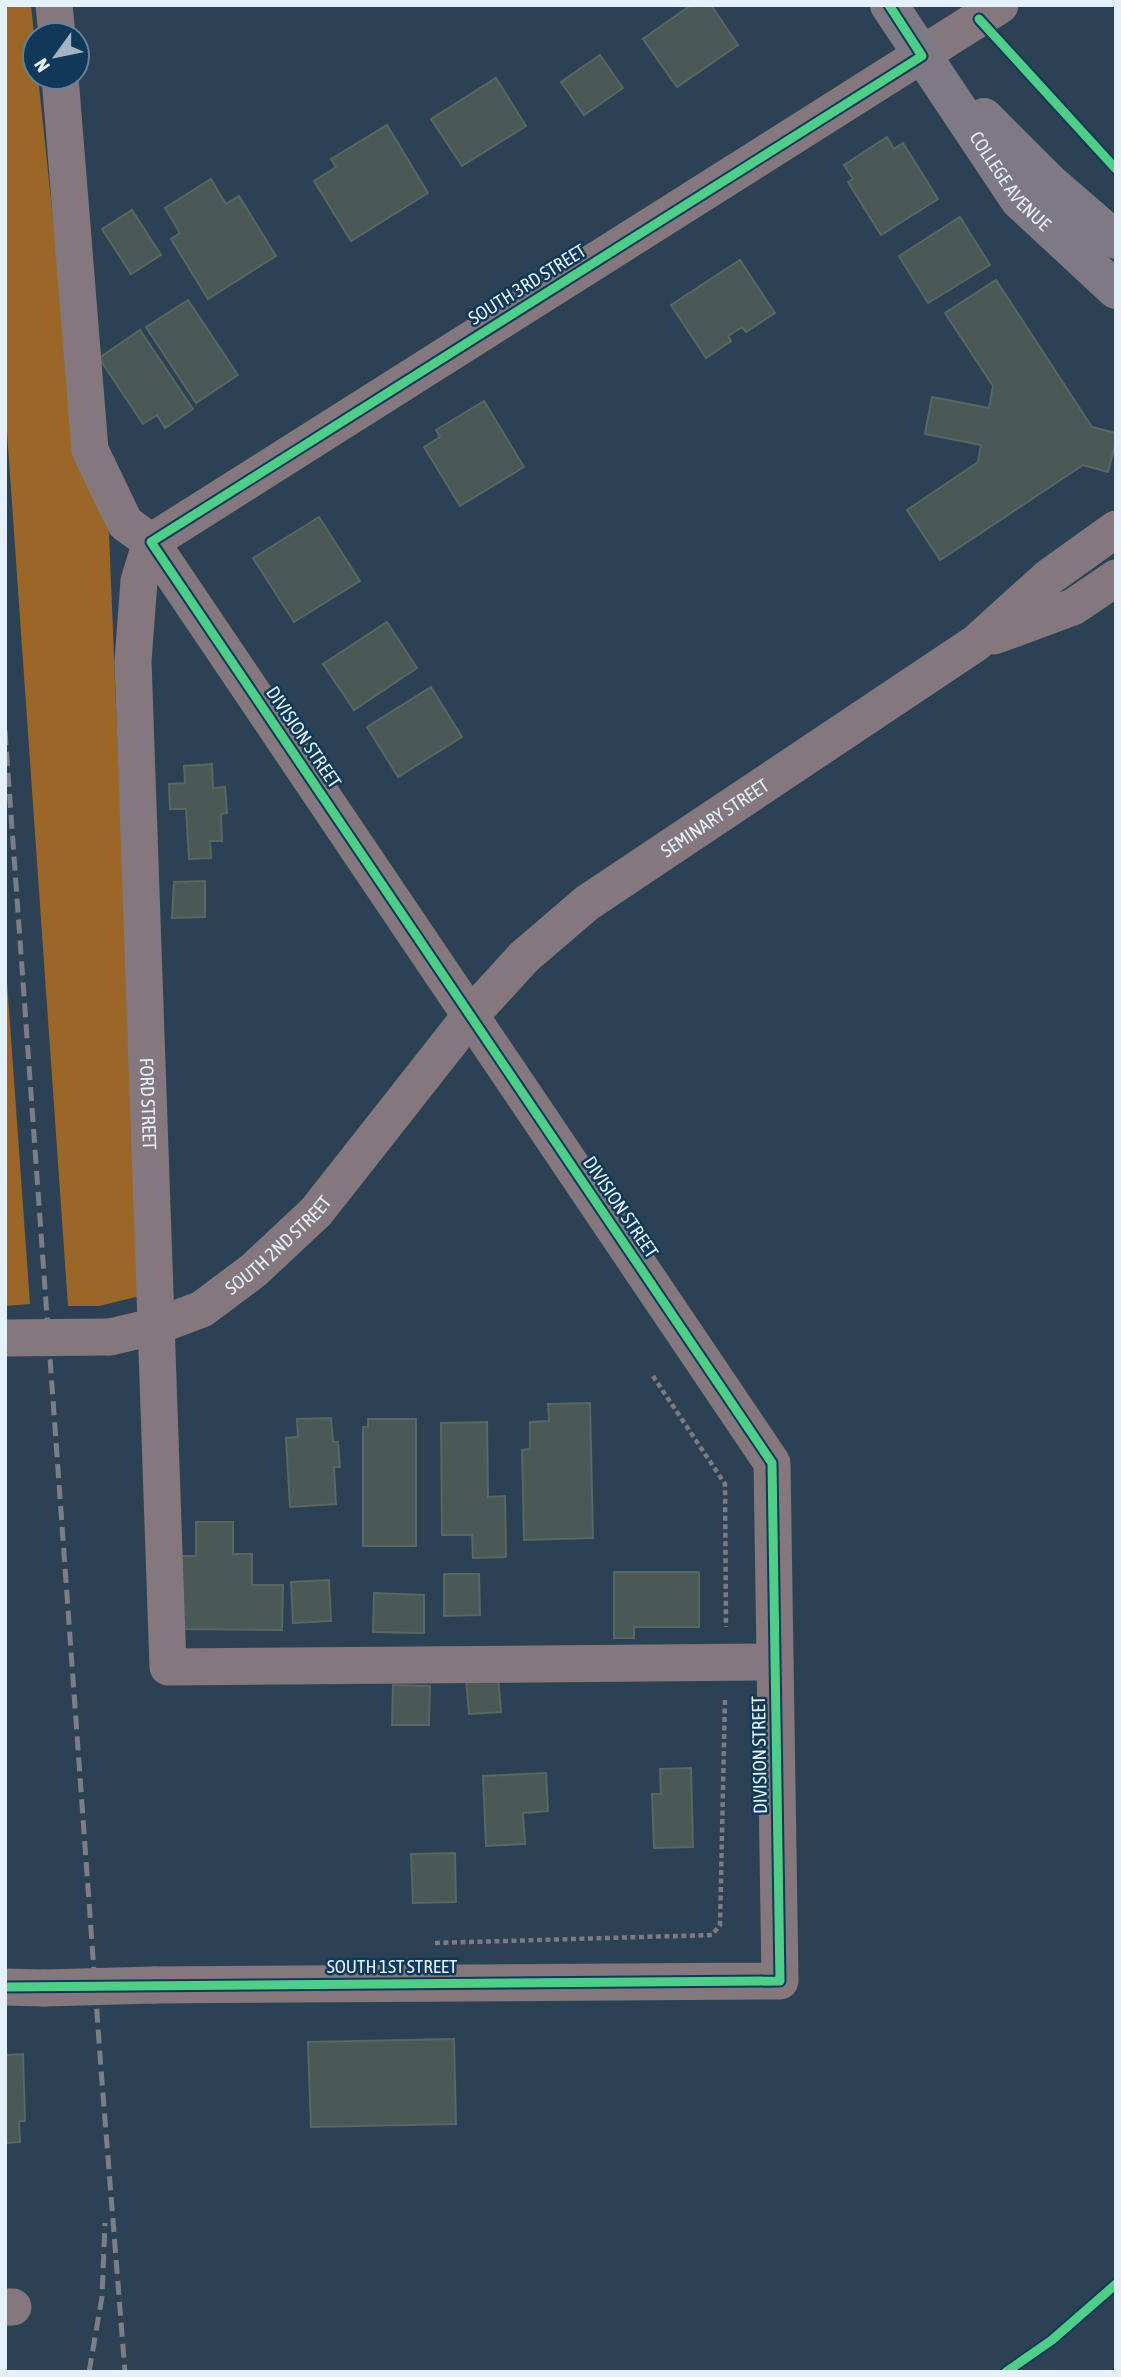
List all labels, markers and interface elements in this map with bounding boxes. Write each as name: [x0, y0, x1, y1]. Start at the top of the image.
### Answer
north arrow: [21, 21, 91, 91]
text: N: [29, 55, 54, 76]
street label: COLLEGE AVENUE: [965, 127, 1055, 235]
street label: SOUTH 3RD STREET: [464, 239, 590, 329]
street label: DIVISION STREET: [262, 682, 346, 792]
street label: SEMINARY STREET: [657, 773, 773, 862]
street label: FORD STREET: [136, 1057, 161, 1151]
street label: DIVISION STREET: [579, 1152, 663, 1262]
street label: SOUTH 2ND STREET: [221, 1191, 336, 1299]
street label: DIVISION STREET: [747, 1695, 771, 1814]
street label: SOUTH 1ST STREET: [327, 1955, 458, 1977]

